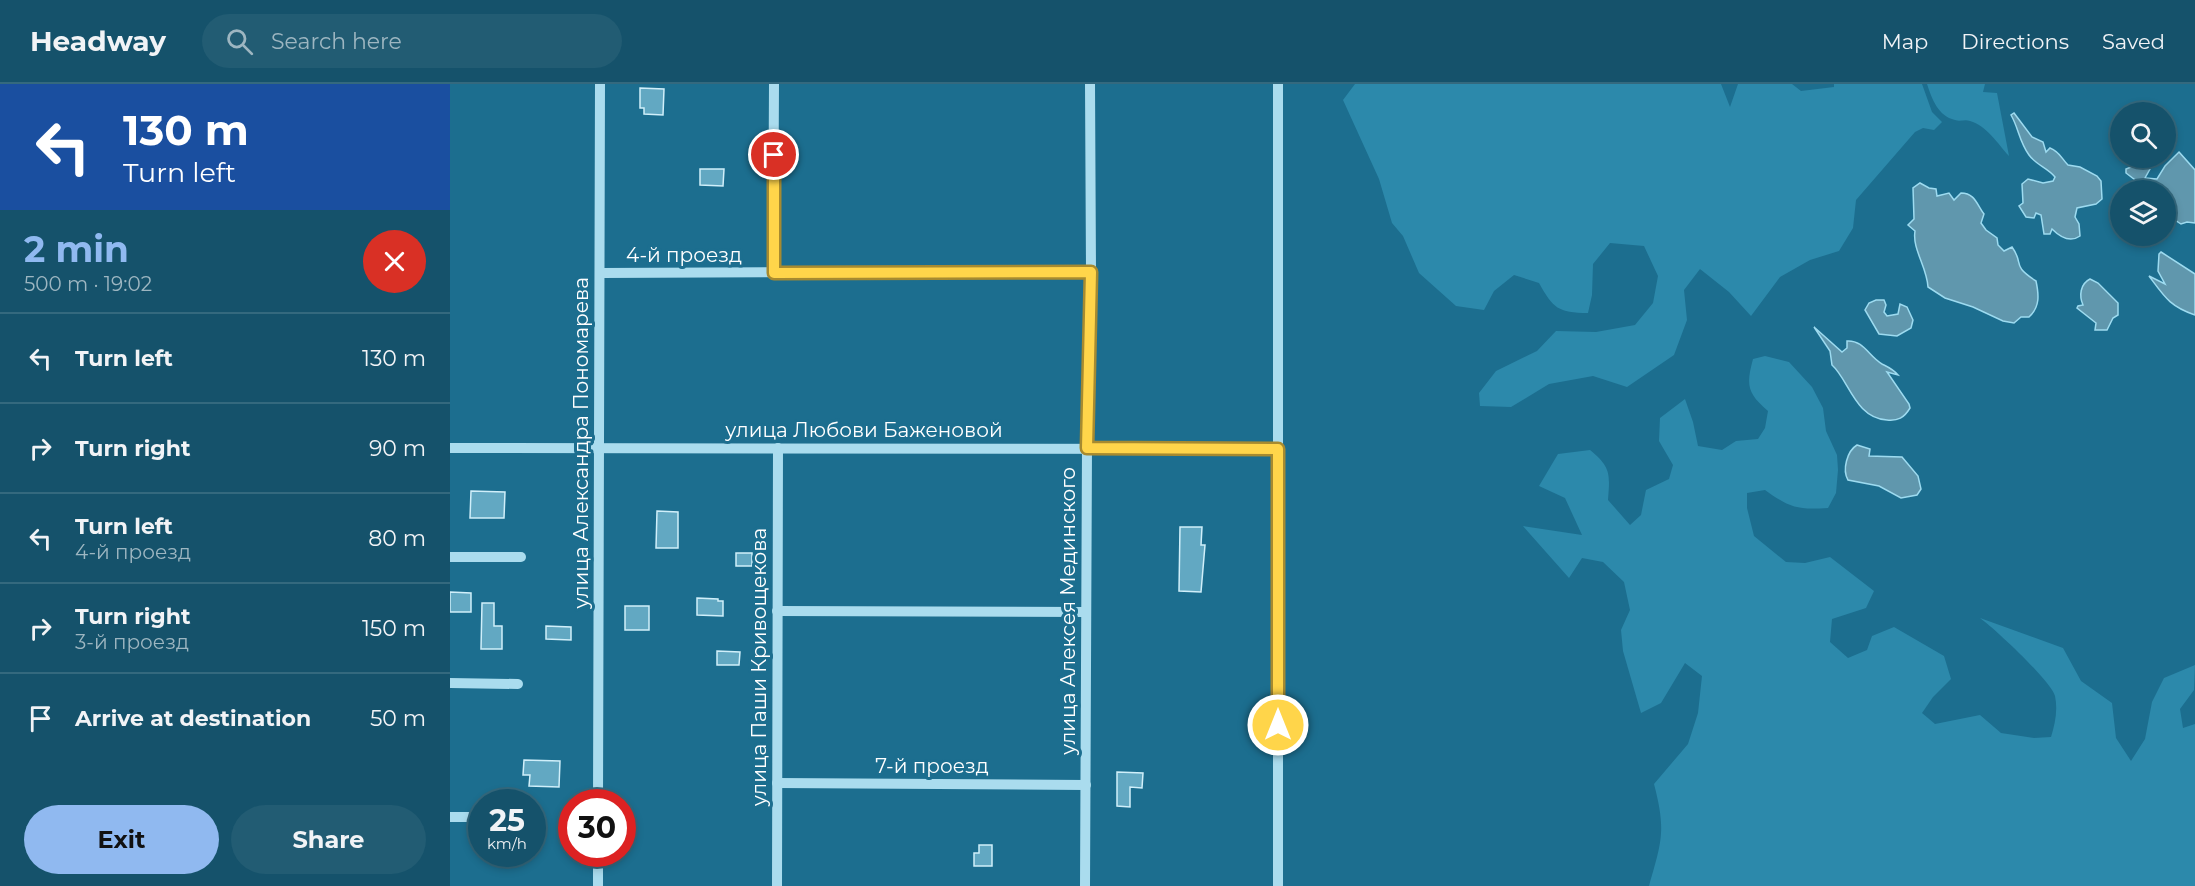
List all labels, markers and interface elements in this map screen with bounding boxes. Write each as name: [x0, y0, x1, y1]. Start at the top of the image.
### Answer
search box: [202, 14, 622, 68]
text: Headway: [30, 24, 166, 58]
icon: search: [223, 25, 256, 58]
text: Search here: [271, 28, 402, 55]
text: Map: [1882, 29, 1928, 54]
text: Directions: [1961, 29, 2069, 54]
text: Saved: [2102, 29, 2165, 54]
map controls: [2110, 102, 2176, 246]
button: search: [2110, 102, 2176, 168]
text: 130 m: [123, 104, 249, 156]
icon: left: [24, 108, 102, 186]
pin: [748, 129, 799, 180]
icon: arrive: [757, 138, 790, 171]
text: Turn left: [123, 156, 236, 189]
button: layers: [2110, 180, 2176, 246]
text: 2 min: [24, 227, 129, 271]
button: close: [363, 230, 426, 293]
street label: 4-й проезд: [626, 243, 742, 267]
text: 500 m · 19:02: [24, 272, 152, 296]
street label: улица Александра Пономарева: [569, 277, 593, 610]
icon: left: [24, 342, 57, 375]
text: Turn left: [75, 345, 173, 372]
text: 130 m: [362, 345, 426, 372]
street label: улица Любови Баженовой: [724, 418, 1003, 442]
icon: right: [24, 432, 57, 465]
text: Turn right: [75, 435, 190, 462]
text: 90 m: [369, 435, 426, 462]
street label: улица Алексея Мединского: [1056, 467, 1080, 756]
text: Turn left: [75, 513, 173, 540]
icon: left: [24, 522, 57, 555]
text: 80 m: [368, 525, 426, 552]
street label: улица Паши Кривощекова: [747, 528, 771, 807]
text: 4-й проезд: [75, 540, 191, 564]
text: Turn right: [75, 603, 190, 630]
icon: right: [24, 612, 57, 645]
text: 150 m: [362, 615, 426, 642]
text: 3-й проезд: [75, 630, 189, 654]
position arrow: [1246, 693, 1310, 757]
icon: arrive: [24, 702, 57, 735]
text: Arrive at destination: [75, 705, 311, 732]
text: 50 m: [370, 705, 426, 732]
street label: 7-й проезд: [875, 754, 989, 778]
speed limit sign: 30: [558, 789, 636, 867]
text: 25: [489, 802, 525, 839]
button: Exit: [24, 805, 219, 874]
button: Share: [231, 805, 426, 874]
text: km/h: [487, 834, 527, 853]

